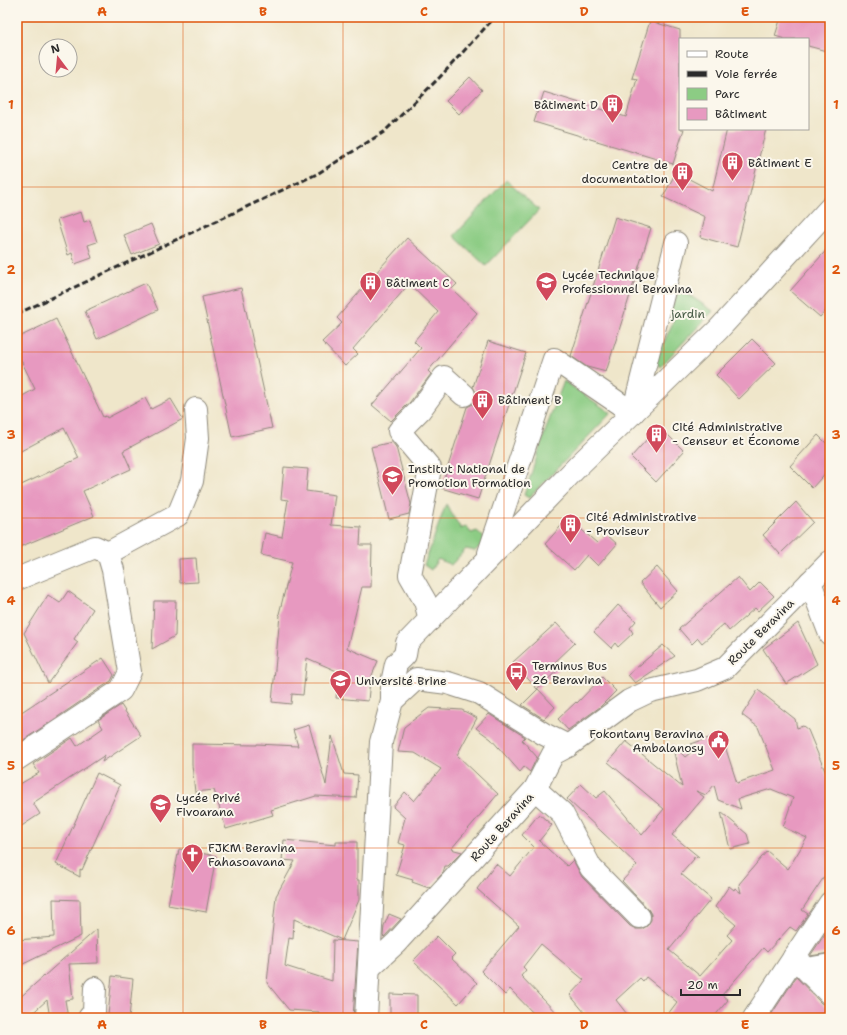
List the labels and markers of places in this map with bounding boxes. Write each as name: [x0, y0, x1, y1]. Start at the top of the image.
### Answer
building icon: Bâtiment D: [600, 92, 626, 125]
place label: Bâtiment D: [534, 97, 598, 113]
building icon: Bâtiment E: [720, 150, 746, 183]
place label: Bâtiment E: [748, 155, 812, 171]
place label: Centre de documentation: [581, 157, 668, 187]
building icon: Centre de documentation: [670, 159, 696, 192]
place label: Lycée Technique Professionnel Beravina: [562, 267, 693, 297]
school or university icon: Lycée Technique Professionnel Beravina: [534, 269, 560, 302]
building icon: Bâtiment C: [358, 270, 384, 303]
place label: Bâtiment C: [386, 275, 450, 291]
building icon: Bâtiment B: [470, 387, 496, 420]
place label: Bâtiment B: [498, 392, 561, 408]
place label: Cité Administrative - Censeur et Économe: [672, 419, 800, 449]
building icon: Cité Administrative - Censeur et Économe: [644, 421, 670, 454]
place label: Institut National de Promotion Formation: [408, 461, 531, 491]
school or university icon: Institut National de Promotion Formation: [379, 463, 405, 496]
place label: Cité Administrative - Proviseur: [586, 509, 697, 539]
building icon: Cité Administrative - Proviseur: [558, 511, 584, 544]
place label: Terminus Bus 26 Beravina: [532, 658, 607, 688]
bus stop icon: Terminus Bus 26 Beravina: [504, 660, 530, 693]
school or university icon: Université Brine: [328, 668, 354, 701]
place label: Université Brine: [356, 673, 447, 689]
place label: Fokontany Beravina Ambalanosy: [589, 726, 705, 756]
public building icon: Fokontany Beravina Ambalanosy: [706, 728, 732, 761]
place label: Lycée Privé Fivoarana: [176, 790, 241, 820]
school or university icon: Lycée Privé Fivoarana: [147, 792, 173, 825]
place label: FJKM Beravina Fahasoavana: [208, 840, 296, 870]
church icon: FJKM Beravina Fahasoavana: [179, 842, 205, 875]

